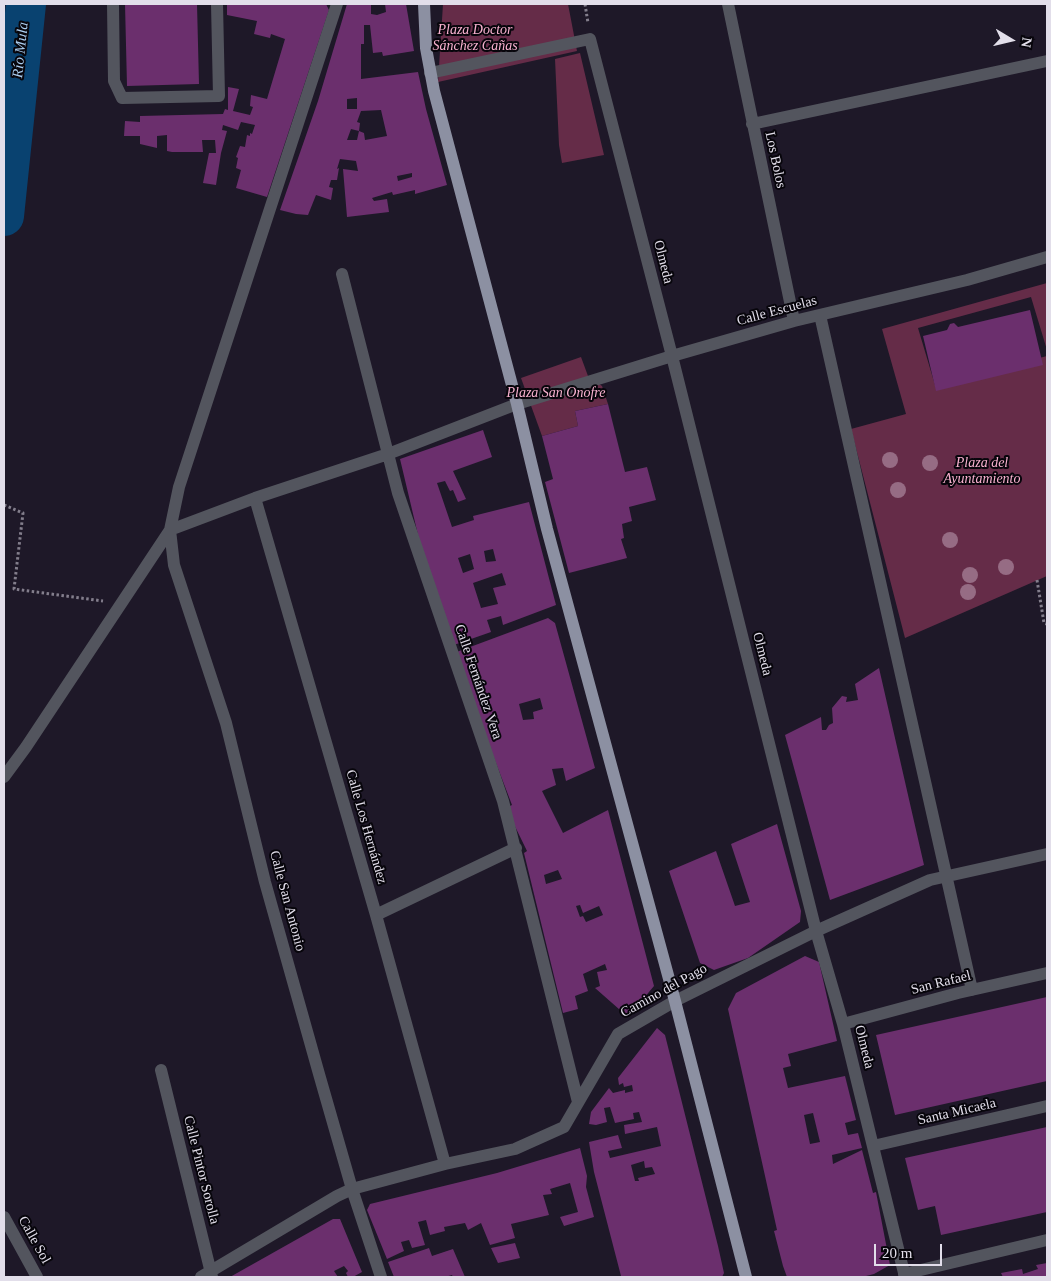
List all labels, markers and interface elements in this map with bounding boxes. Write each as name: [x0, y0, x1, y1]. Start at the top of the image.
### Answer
north arrow: [986, 15, 1036, 65]
water label: Río Mula: [9, 21, 33, 79]
park label: Plaza Doctor Sánchez Cañas: [432, 22, 518, 54]
text: N: [1018, 36, 1035, 49]
street label: Los Bolos: [761, 130, 789, 190]
street label: Olmeda: [649, 238, 677, 286]
street label: Calle Escuelas: [735, 292, 819, 330]
park label: Plaza San Onofre: [506, 385, 606, 401]
park label: Plaza del Ayuntamiento: [944, 455, 1020, 488]
street label: Calle Fernández Vera: [450, 622, 506, 742]
street label: Olmeda: [748, 630, 776, 678]
street label: Calle Los Hernández: [342, 768, 390, 886]
street label: Calle San Antonio: [266, 849, 308, 953]
street label: Camino del Pago: [618, 960, 710, 1022]
street label: San Rafael: [909, 967, 973, 999]
street label: Olmeda: [850, 1023, 878, 1071]
street label: Santa Micaela: [916, 1095, 998, 1129]
street label: Calle Pintor Sorolla: [179, 1114, 223, 1226]
street label: Calle Sol: [14, 1213, 54, 1267]
scale bar: [876, 1234, 944, 1266]
text: 20 m: [882, 1245, 912, 1261]

